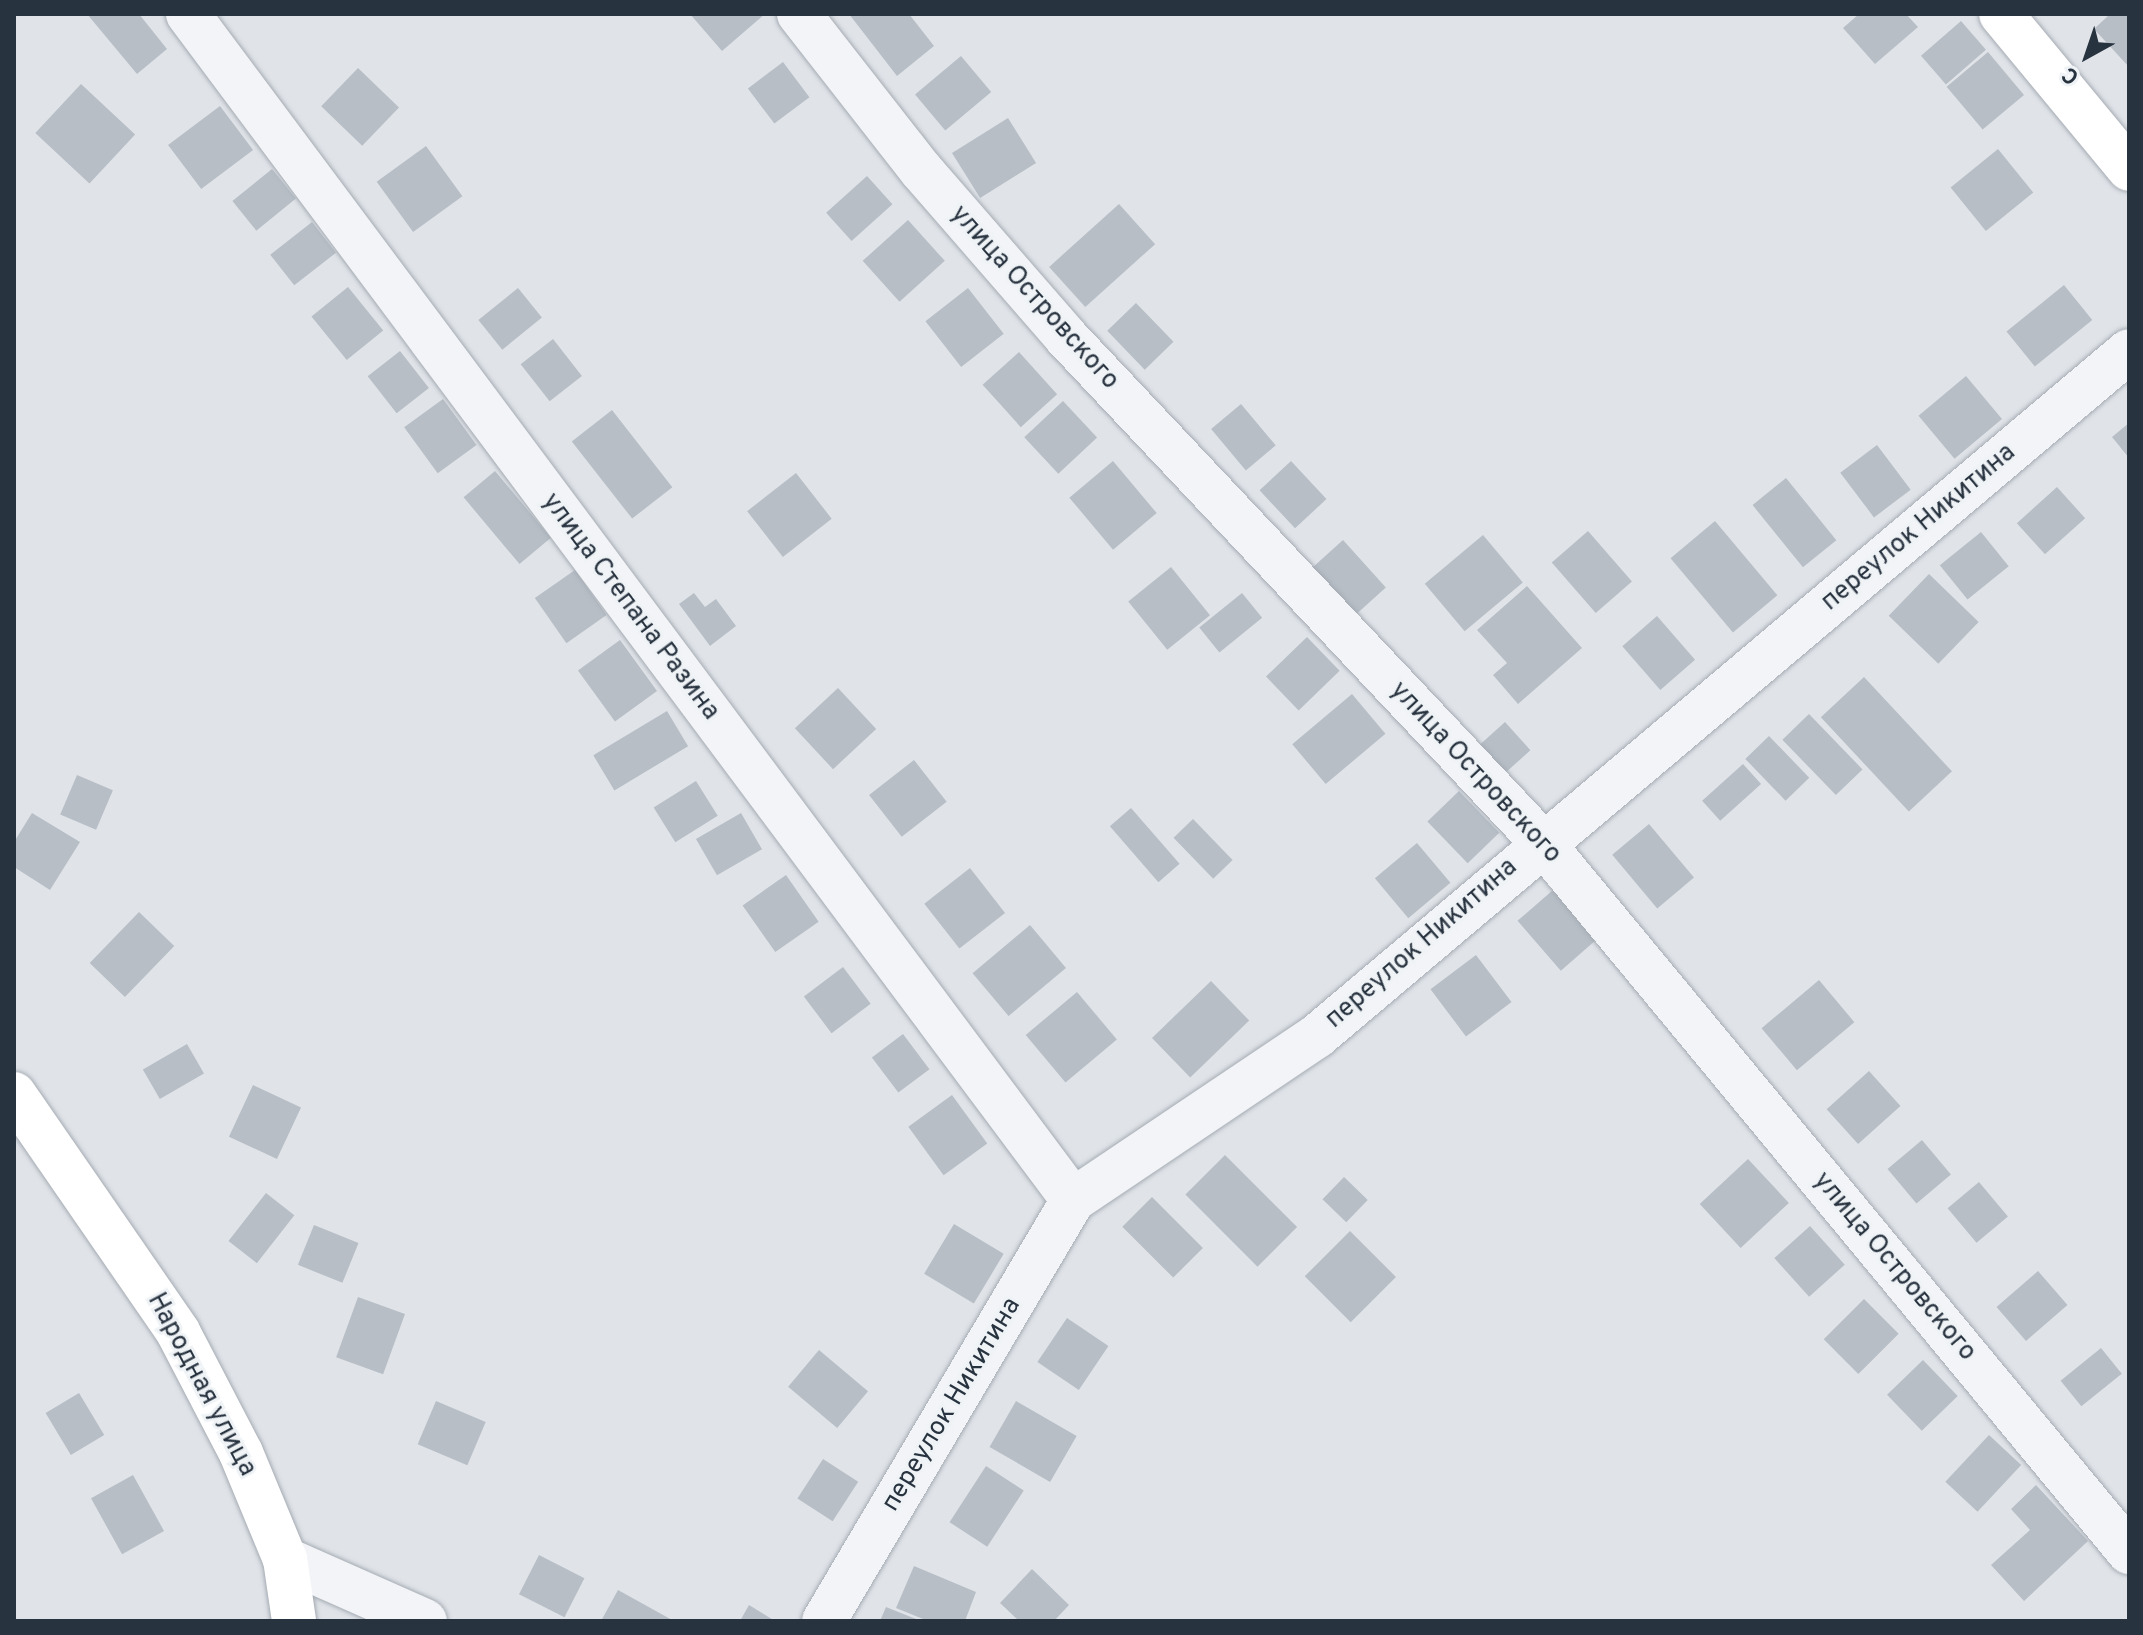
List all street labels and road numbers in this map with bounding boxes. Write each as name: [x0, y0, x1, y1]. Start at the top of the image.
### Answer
street label: улица Островского: [943, 200, 1125, 396]
street label: переулок Никитина: [1816, 438, 2022, 618]
street label: улица Степана Разина: [534, 487, 726, 727]
street label: улица Островского: [1383, 676, 1567, 870]
street label: переулок Никитина: [1320, 852, 1524, 1036]
street label: улица Островского: [1806, 1166, 1982, 1368]
street label: Народная улица: [140, 1288, 262, 1482]
street label: переулок Никитина: [876, 1292, 1028, 1518]

